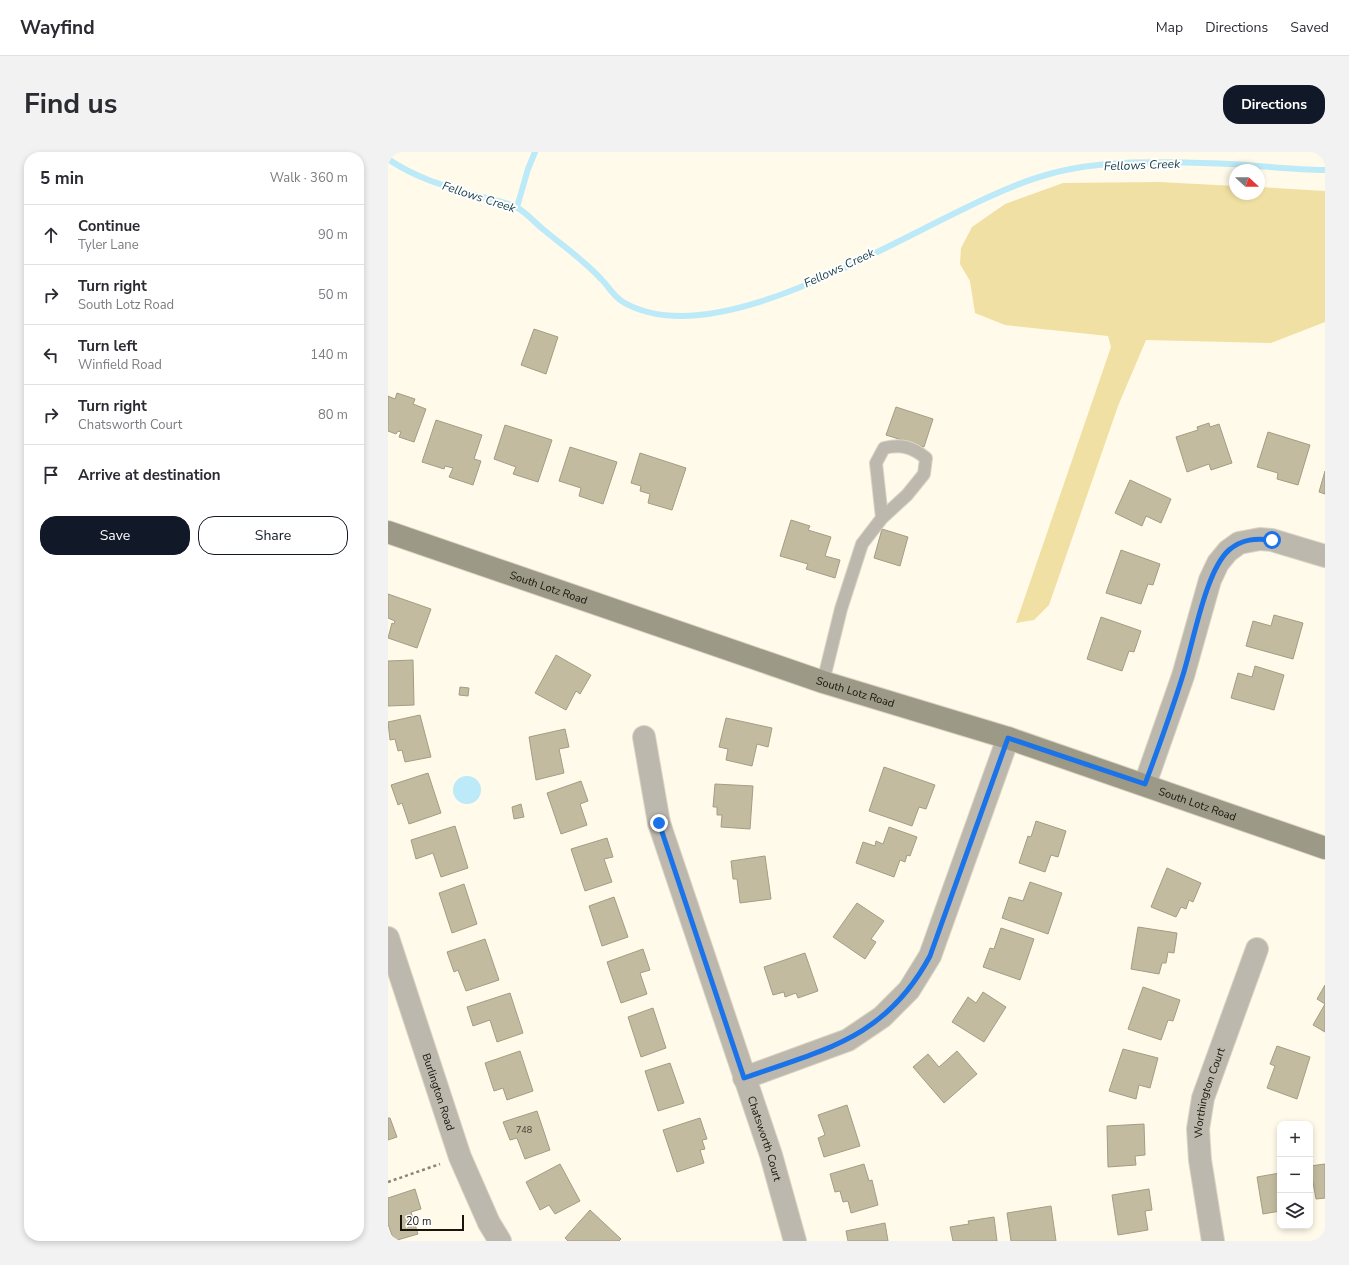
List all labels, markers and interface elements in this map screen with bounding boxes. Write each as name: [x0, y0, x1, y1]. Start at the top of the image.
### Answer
text: Wayfind: [20, 15, 95, 41]
text: Map: [1156, 18, 1183, 37]
text: Directions: [1205, 18, 1268, 37]
text: Saved: [1290, 18, 1329, 37]
text: Find us: [24, 85, 118, 123]
button: Directions: [1223, 85, 1325, 124]
water label: Fellows Creek: [1104, 156, 1181, 174]
north arrow: [1229, 164, 1265, 200]
text: 5 min: [40, 167, 84, 190]
text: Walk · 360 m: [270, 169, 348, 187]
water label: Fellows Creek: [440, 178, 519, 217]
text: Continue: [78, 216, 140, 236]
icon: ahead: [40, 224, 62, 246]
text: 90 m: [318, 226, 348, 244]
text: Tyler Lane: [78, 236, 139, 254]
water label: Fellows Creek: [801, 244, 878, 291]
text: Turn right: [78, 276, 147, 296]
icon: right: [40, 284, 62, 306]
text: 50 m: [318, 286, 348, 304]
text: South Lotz Road: [78, 296, 174, 314]
text: Turn left: [78, 336, 137, 356]
icon: left: [40, 344, 62, 366]
text: 140 m: [310, 346, 348, 364]
text: Winfield Road: [78, 356, 162, 374]
text: Turn right: [78, 396, 147, 416]
icon: right: [40, 404, 62, 426]
text: 80 m: [318, 406, 348, 424]
text: Chatsworth Court: [78, 416, 182, 434]
icon: arrive: [40, 464, 62, 486]
text: Arrive at destination: [78, 465, 221, 485]
button: Save: [40, 516, 190, 555]
button: Share: [198, 516, 348, 555]
route start: [1263, 531, 1281, 549]
street label: South Lotz Road: [508, 567, 590, 608]
street label: South Lotz Road: [814, 673, 897, 711]
street label: South Lotz Road: [1157, 783, 1238, 824]
route end: [650, 814, 668, 832]
street label: Worthington Court: [1190, 1045, 1228, 1138]
street label: Burlington Road: [419, 1051, 458, 1133]
street label: Chatsworth Court: [744, 1094, 785, 1183]
map controls: [1277, 1121, 1313, 1229]
button: +: [1277, 1121, 1313, 1157]
house number: 748: [516, 1124, 532, 1136]
button: −: [1277, 1157, 1313, 1193]
button: layers: [1277, 1193, 1313, 1229]
scale bar: [400, 1213, 464, 1232]
text: 20 m: [406, 1214, 431, 1229]

